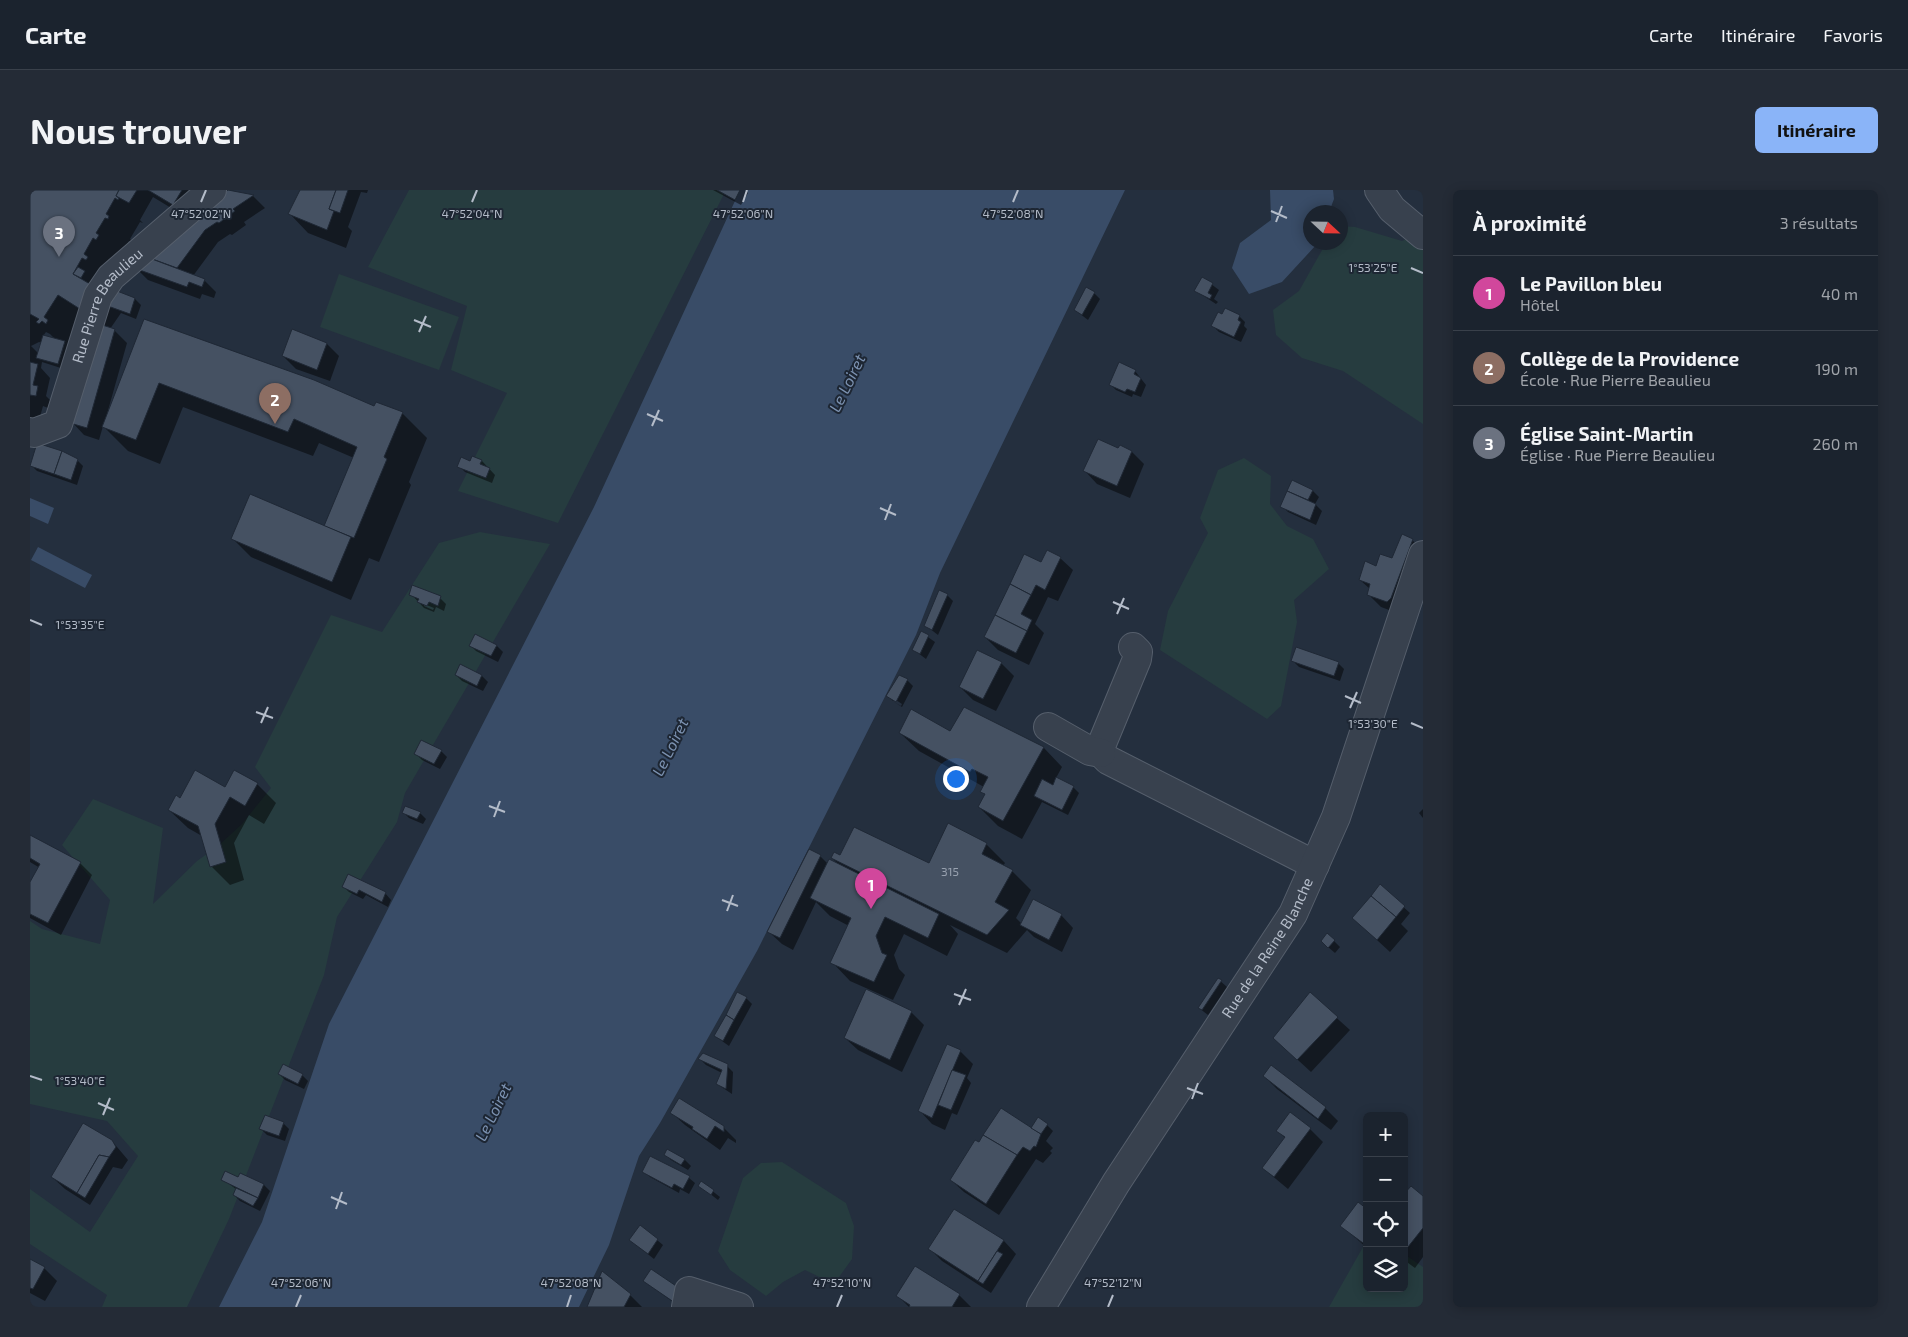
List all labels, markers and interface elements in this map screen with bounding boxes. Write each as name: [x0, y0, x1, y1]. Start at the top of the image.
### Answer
text: Carte: [25, 20, 86, 49]
text: Carte: [1649, 24, 1693, 46]
text: Itinéraire: [1721, 24, 1795, 46]
text: Favoris: [1823, 24, 1883, 46]
button: Itinéraire: [1755, 107, 1878, 153]
text: Nous trouver: [30, 109, 247, 151]
north arrow: [1303, 205, 1348, 250]
text: 47°52'02"N: [171, 206, 231, 220]
text: 47°52'04"N: [442, 206, 502, 220]
text: 47°52'06"N: [713, 206, 773, 220]
text: 47°52'08"N: [983, 206, 1043, 220]
text: À proximité: [1473, 210, 1587, 235]
text: 3 résultats: [1780, 213, 1858, 232]
pin: 3: [43, 216, 75, 257]
street label: Rue Pierre Beaulieu: [68, 244, 146, 365]
text: 1°53'25"E: [1349, 260, 1398, 274]
text: Le Pavillon bleu: [1520, 272, 1662, 295]
text: 1: [1486, 284, 1492, 303]
text: 40 m: [1821, 284, 1858, 303]
text: Hôtel: [1520, 295, 1559, 314]
text: Collège de la Providence: [1520, 347, 1739, 370]
water label: Le Loiret: [824, 350, 869, 415]
text: 2: [1484, 359, 1494, 378]
text: 190 m: [1815, 359, 1858, 378]
text: École · Rue Pierre Beaulieu: [1520, 370, 1711, 389]
pin: 2: [259, 383, 291, 424]
text: Église Saint-Martin: [1520, 422, 1693, 445]
text: 3: [1484, 434, 1494, 453]
text: 260 m: [1813, 434, 1858, 453]
text: Église · Rue Pierre Beaulieu: [1520, 445, 1715, 464]
text: 1°53'35"E: [56, 617, 105, 631]
water label: Le Loiret: [647, 714, 692, 779]
text: 1°53'30"E: [1348, 716, 1398, 730]
your location: [943, 766, 969, 792]
house number: 315: [941, 864, 959, 878]
pin: 1: [855, 868, 887, 909]
street label: Rue de la Reine Blanche: [1217, 875, 1316, 1021]
text: 1°53'40"E: [55, 1073, 105, 1087]
water label: Le Loiret: [470, 1079, 515, 1144]
map controls: [1363, 1112, 1408, 1292]
button: +: [1363, 1112, 1408, 1157]
button: −: [1363, 1157, 1408, 1202]
button: locate: [1363, 1202, 1408, 1247]
button: layers: [1363, 1247, 1408, 1292]
text: 47°52'06"N: [271, 1275, 331, 1289]
text: 47°52'08"N: [541, 1275, 601, 1289]
text: 47°52'10"N: [813, 1275, 871, 1289]
text: 47°52'12"N: [1084, 1275, 1142, 1289]

